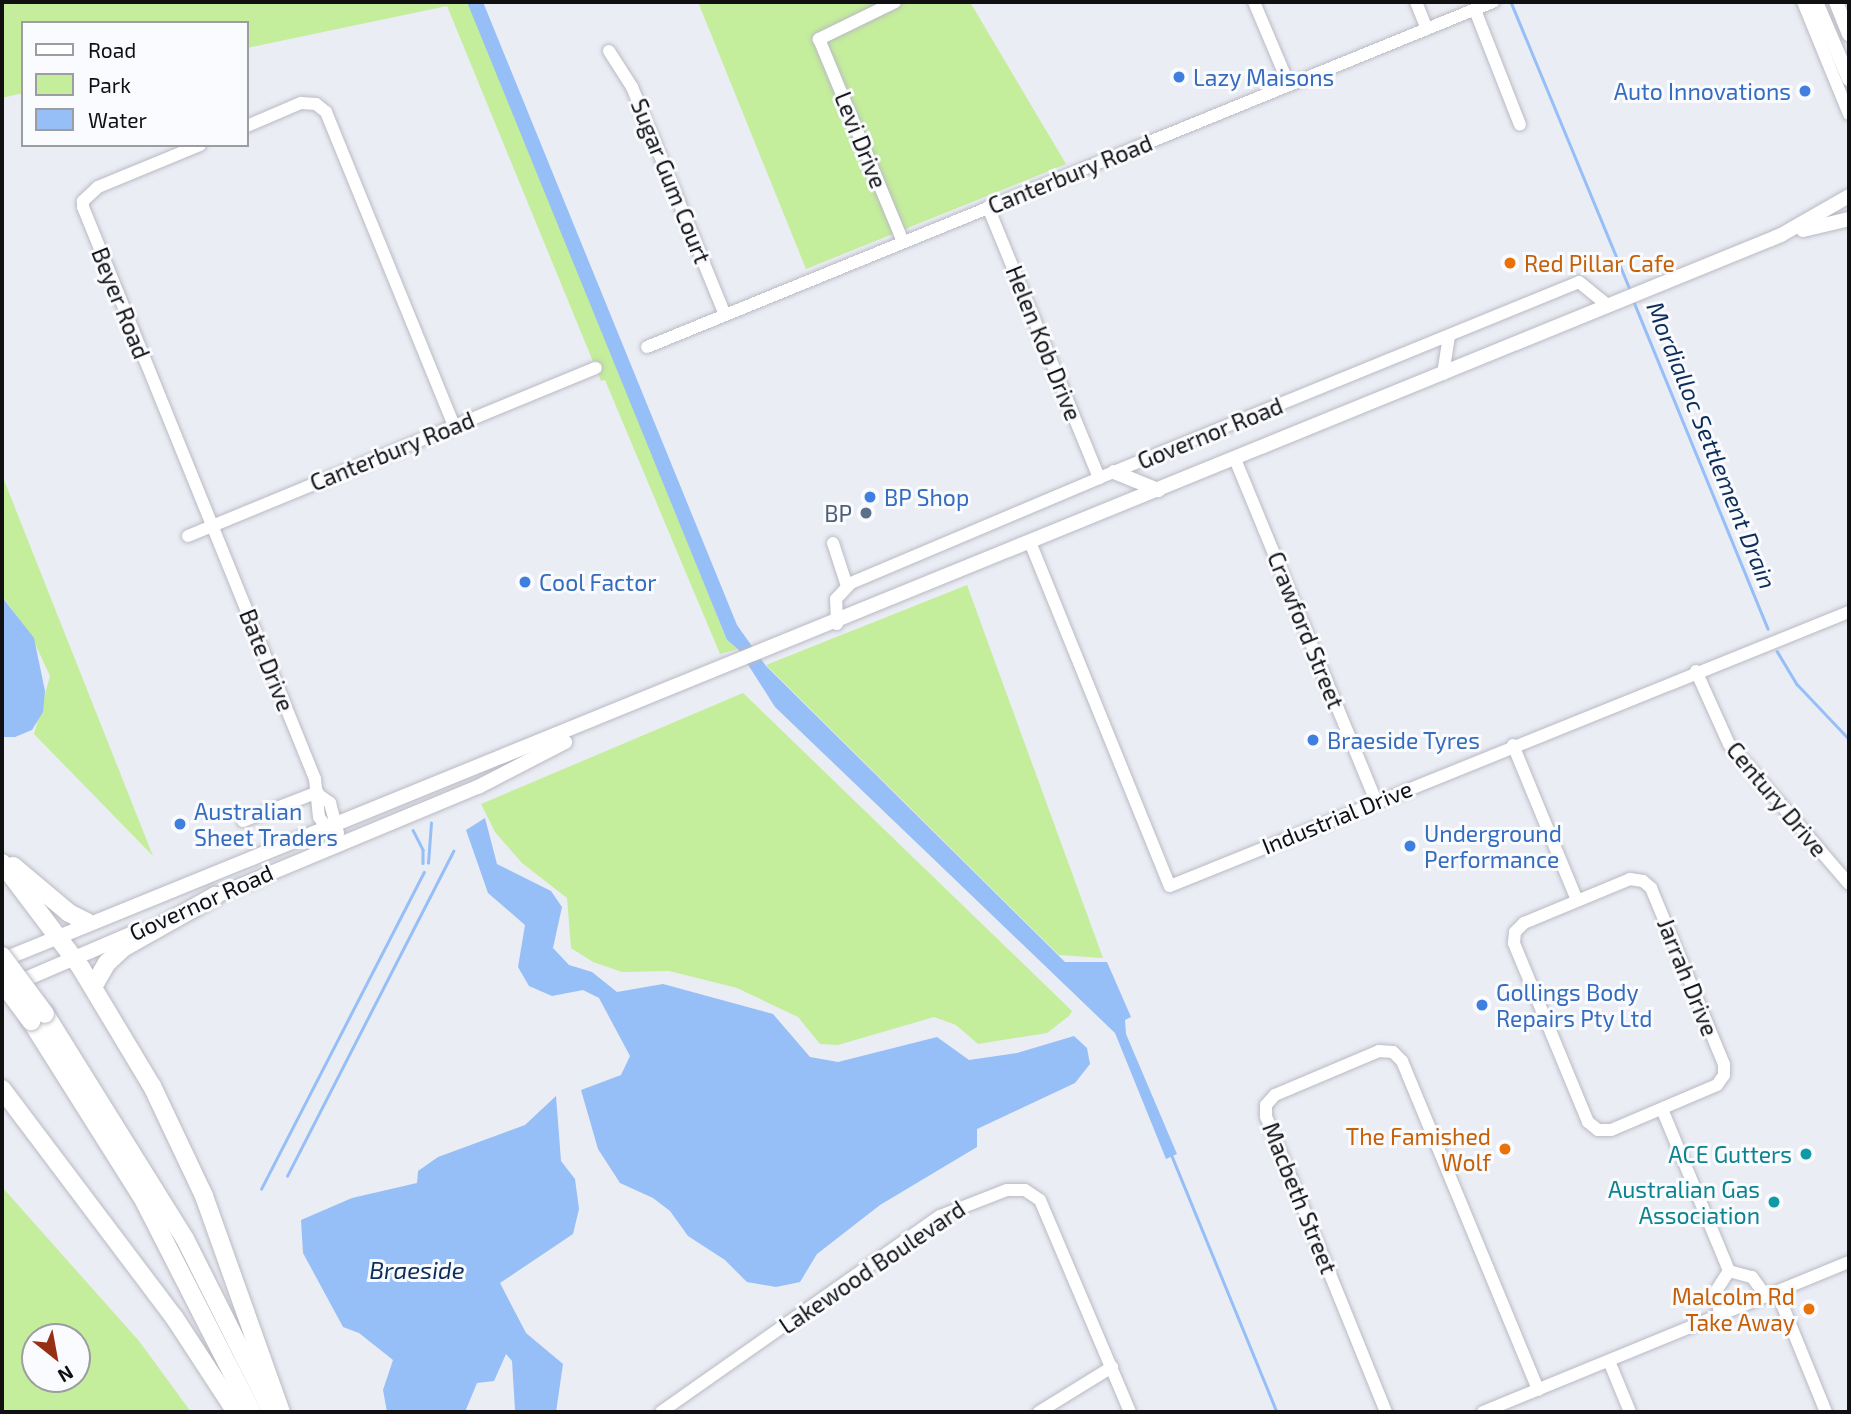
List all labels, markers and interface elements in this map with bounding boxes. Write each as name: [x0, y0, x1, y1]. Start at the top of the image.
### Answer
legend: [21, 21, 248, 147]
text: Road: [88, 37, 136, 62]
place label: Lazy Maisons: [1193, 63, 1335, 91]
marker: Lazy Maisons: [1171, 69, 1187, 85]
text: Park: [88, 72, 131, 97]
place label: Auto Innovations: [1614, 77, 1791, 105]
marker: Auto Innovations: [1797, 83, 1813, 99]
street label: Levi Drive: [829, 88, 893, 192]
street label: Sugar Gum Court: [625, 94, 717, 268]
text: Water: [88, 107, 147, 132]
street label: Canterbury Road: [984, 128, 1156, 220]
street label: Beyer Road: [86, 243, 156, 363]
place label: Red Pillar Cafe: [1524, 249, 1675, 277]
marker: Red Pillar Cafe: [1502, 255, 1518, 271]
street label: Helen Kob Drive: [1000, 262, 1088, 424]
water label: Mordialloc Settlement Drain: [1641, 297, 1783, 593]
street label: Governor Road: [1133, 391, 1287, 475]
street label: Canterbury Road: [306, 405, 478, 497]
place label: BP Shop: [884, 483, 970, 511]
marker: BP Shop: [862, 489, 878, 505]
place label: BP: [824, 499, 852, 527]
marker: BP: [858, 505, 874, 521]
street label: Crawford Street: [1262, 548, 1350, 712]
place label: Cool Factor: [539, 568, 657, 596]
marker: Cool Factor: [517, 574, 533, 590]
street label: Bate Drive: [234, 605, 300, 715]
place label: Braeside Tyres: [1327, 726, 1480, 754]
marker: Braeside Tyres: [1305, 732, 1321, 748]
street label: Century Drive: [1721, 736, 1833, 862]
street label: Industrial Drive: [1258, 774, 1416, 860]
place label: Australian Sheet Traders: [194, 797, 338, 851]
marker: Australian Sheet Traders: [172, 816, 188, 832]
place label: Underground Performance: [1424, 819, 1562, 873]
marker: Underground Performance: [1402, 838, 1418, 854]
street label: Governor Road: [125, 858, 277, 946]
street label: Jarrah Drive: [1652, 914, 1724, 1040]
place label: Gollings Body Repairs Pty Ltd: [1496, 978, 1653, 1032]
marker: Gollings Body Repairs Pty Ltd: [1474, 997, 1490, 1013]
street label: Macbeth Street: [1257, 1118, 1343, 1278]
place label: The Famished Wolf: [1346, 1122, 1491, 1176]
place label: ACE Gutters: [1668, 1140, 1792, 1168]
marker: The Famished Wolf: [1497, 1141, 1513, 1157]
marker: ACE Gutters: [1798, 1146, 1814, 1162]
place label: Australian Gas Association: [1608, 1175, 1760, 1229]
marker: Australian Gas Association: [1766, 1194, 1782, 1210]
street label: Lakewood Boulevard: [774, 1195, 970, 1339]
water label: Braeside: [369, 1256, 465, 1284]
place label: Malcolm Rd Take Away: [1672, 1282, 1795, 1336]
marker: Malcolm Rd Take Away: [1801, 1301, 1817, 1317]
north arrow: [21, 1323, 91, 1393]
text: N: [54, 1361, 78, 1388]

